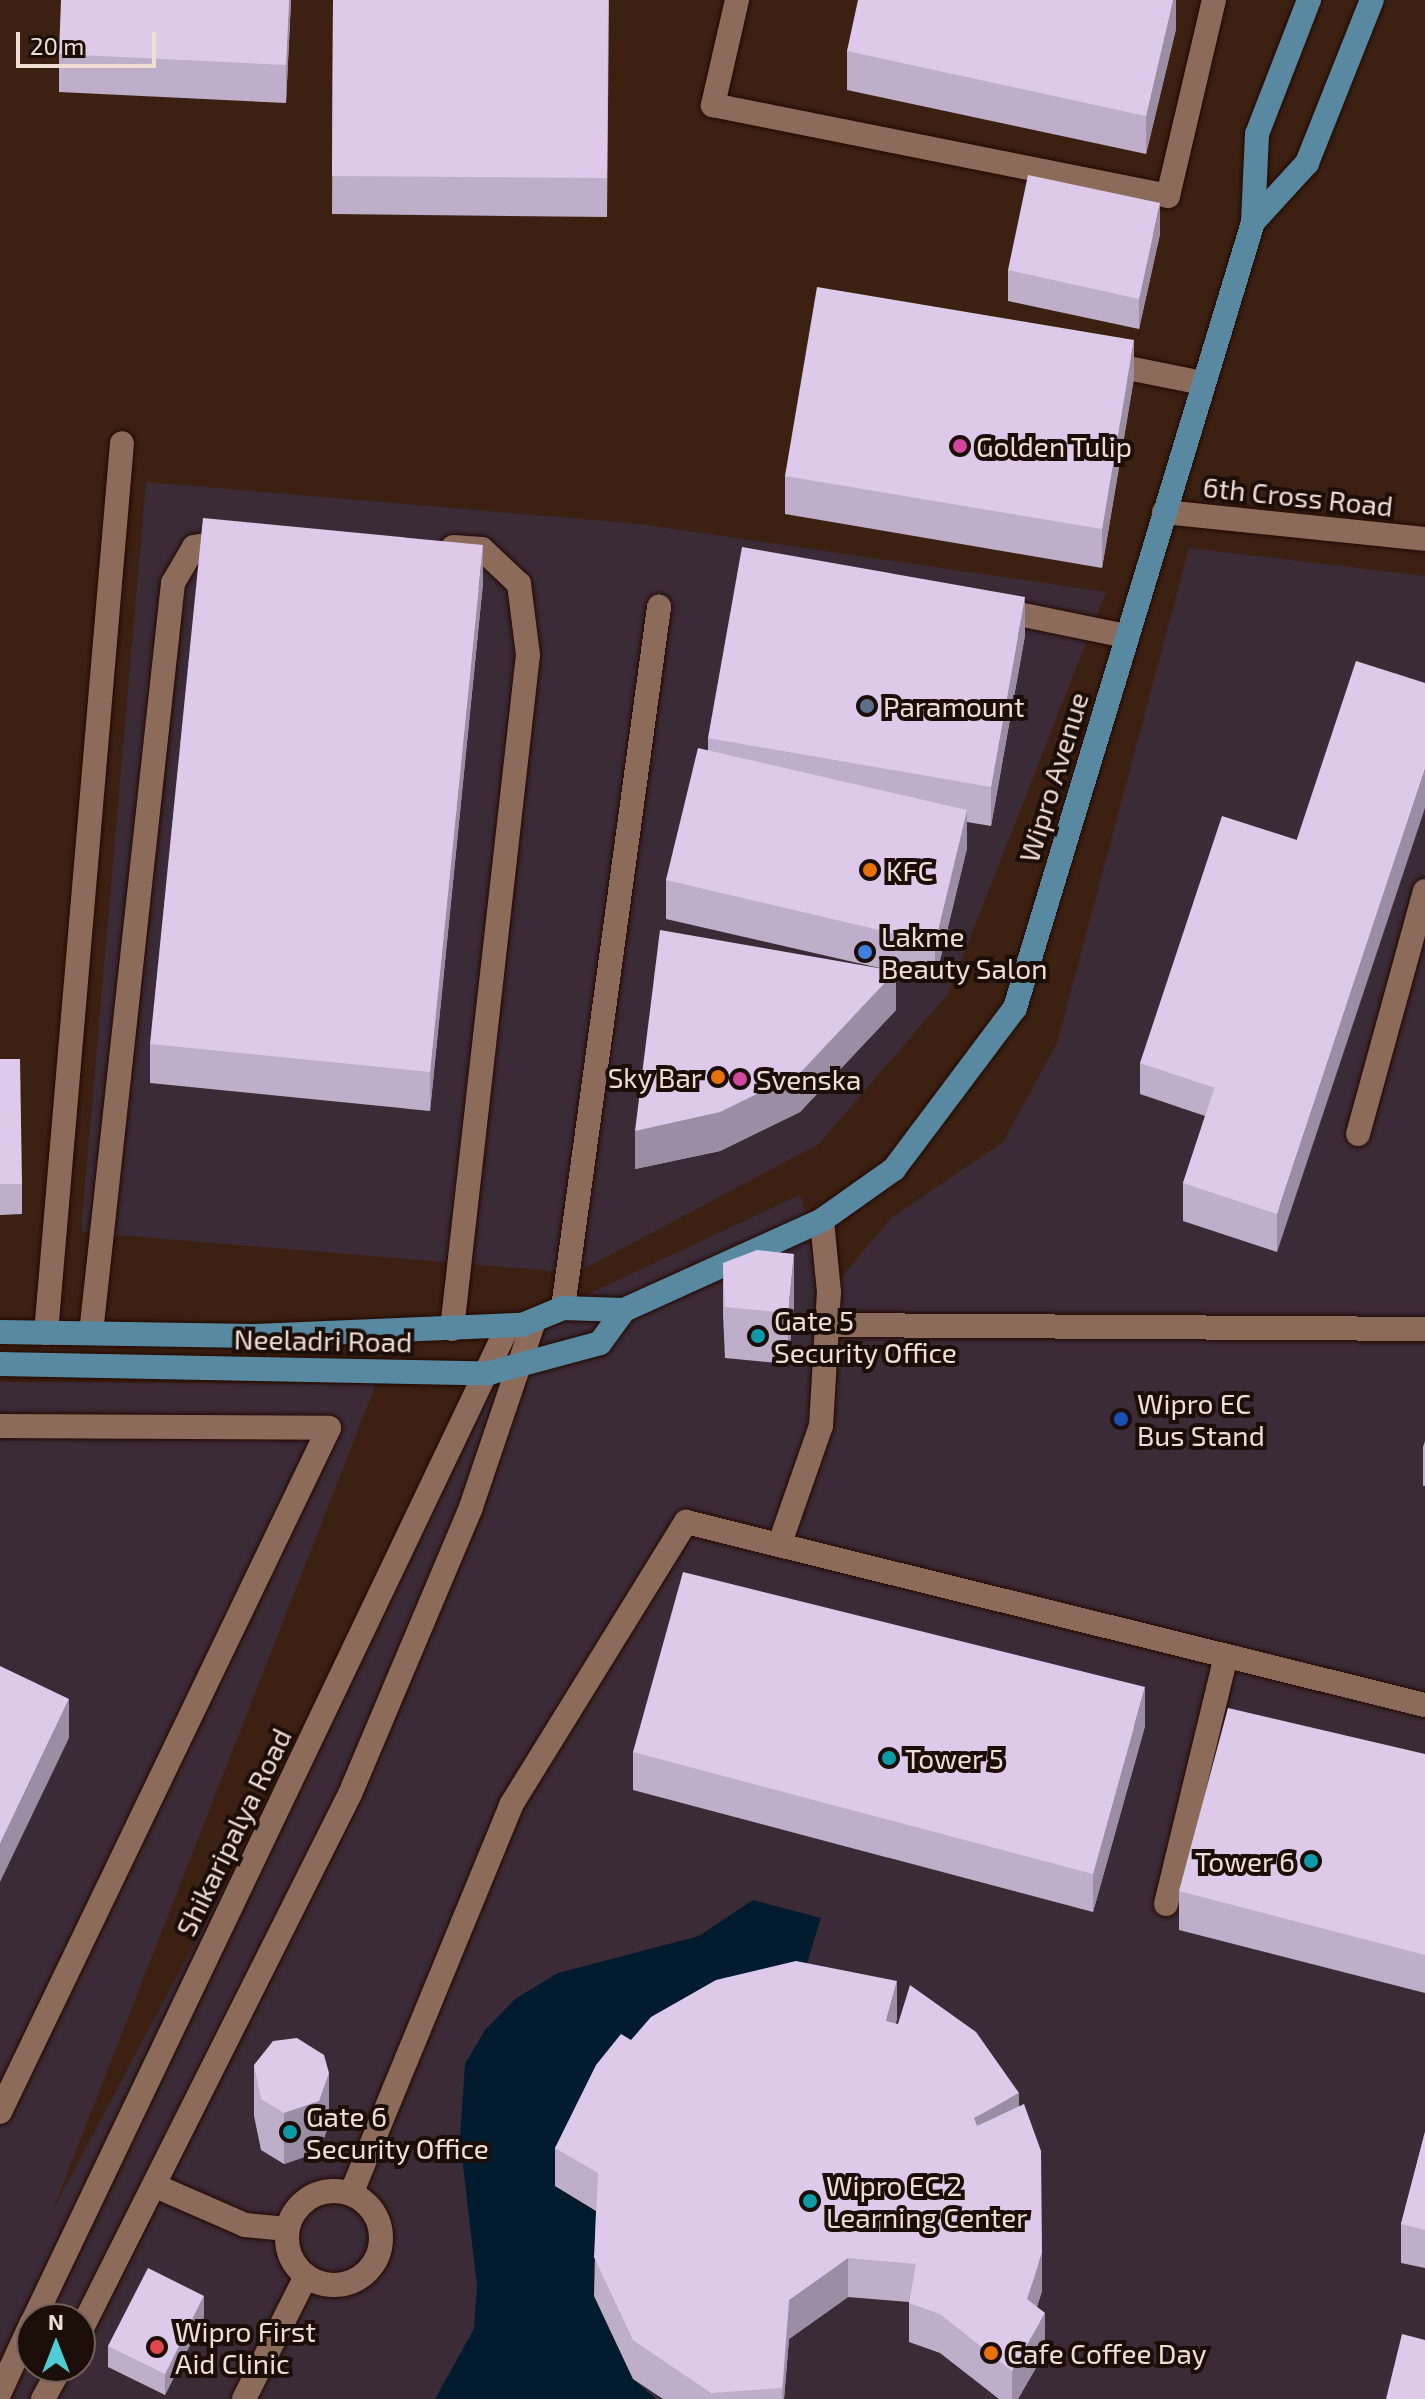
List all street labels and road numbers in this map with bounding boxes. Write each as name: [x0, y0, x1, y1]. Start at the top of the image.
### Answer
street label: 6th Cross Road: [1201, 469, 1395, 523]
street label: Wipro Avenue: [1011, 688, 1095, 866]
street label: Neeladri Road: [233, 1322, 413, 1358]
street label: Shikaripalya Road: [168, 1723, 298, 1941]

